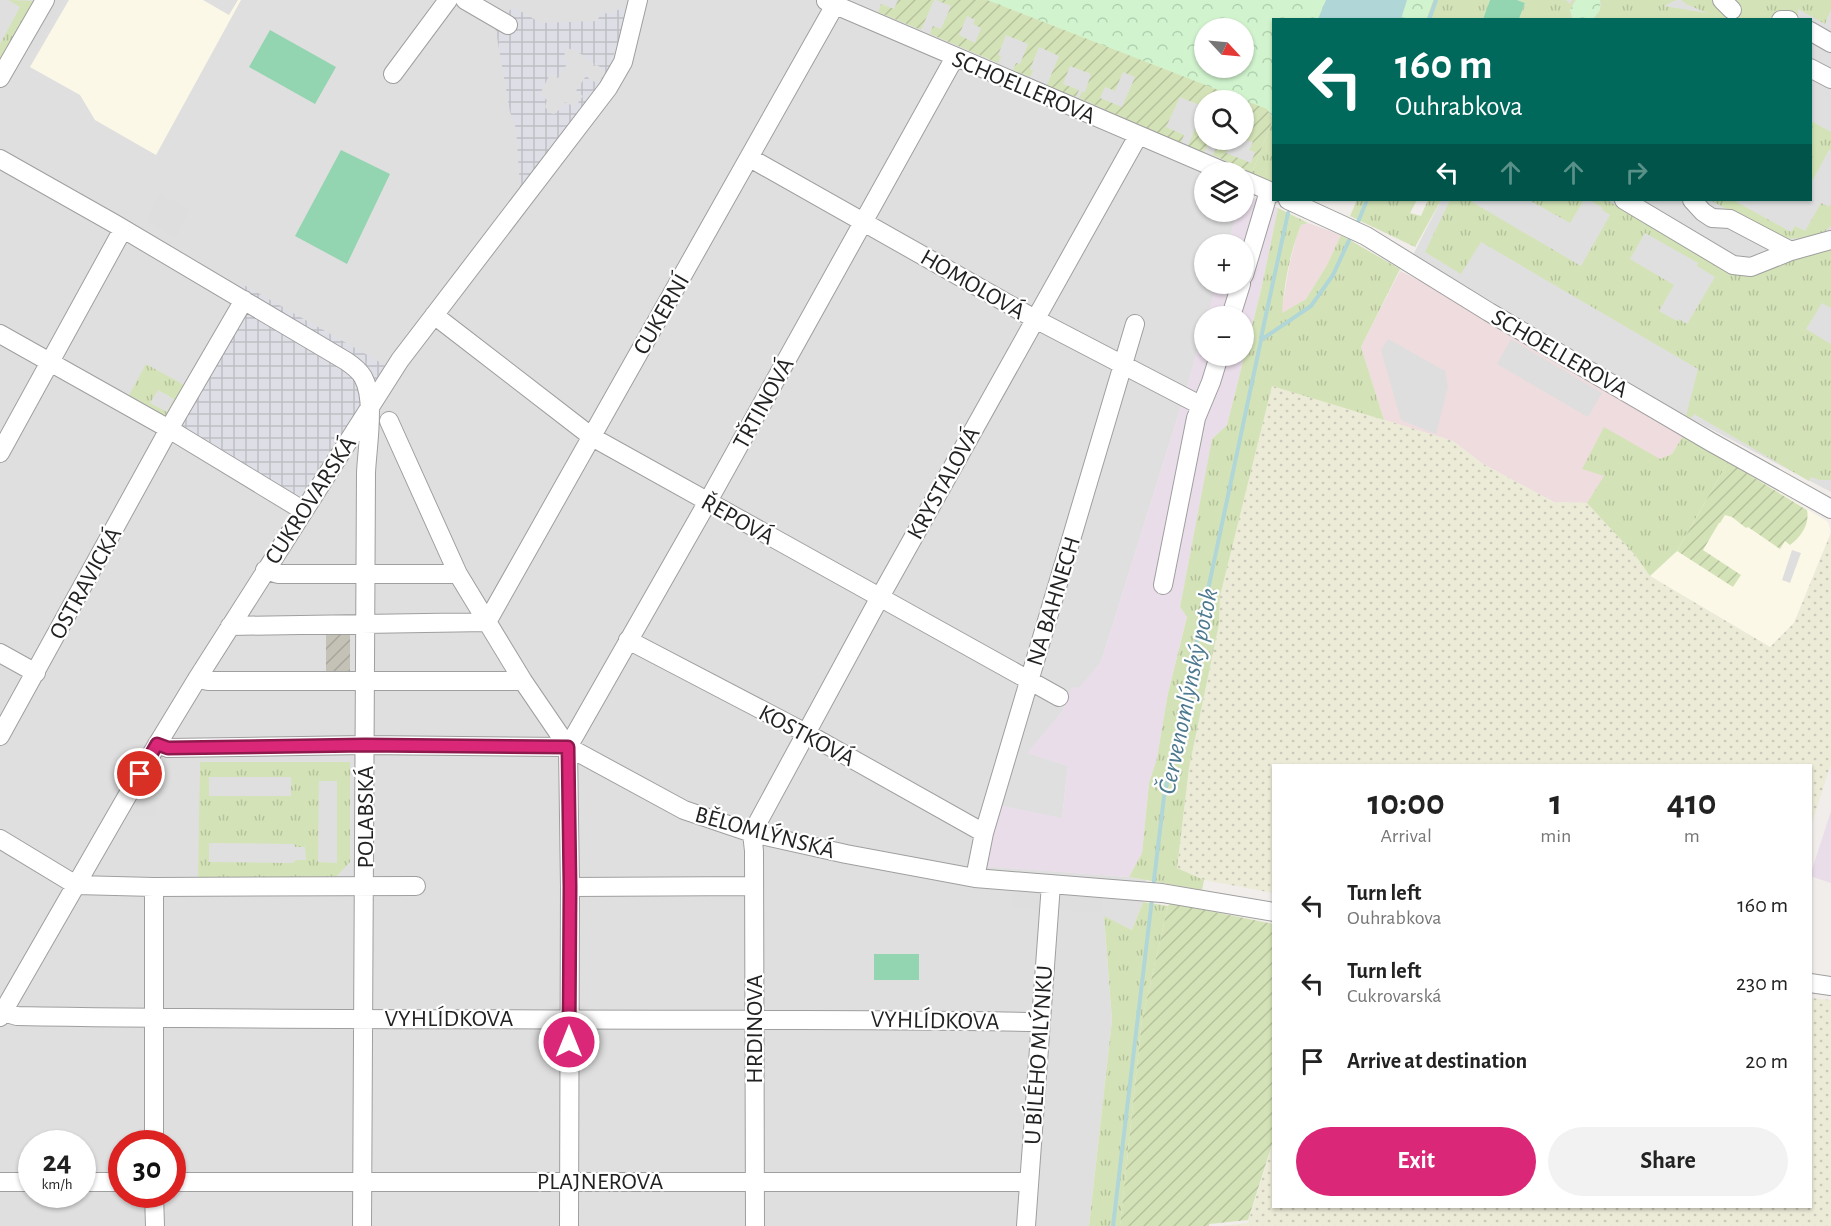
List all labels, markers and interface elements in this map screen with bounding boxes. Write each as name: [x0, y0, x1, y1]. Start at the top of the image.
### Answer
north arrow: [1194, 18, 1254, 78]
map controls: [1194, 18, 1254, 366]
icon: left: [1296, 42, 1374, 120]
text: 160 m: [1395, 44, 1493, 86]
street label: SCHOELLEROVA: [949, 47, 1099, 129]
button: search: [1194, 90, 1254, 150]
text: Ouhrabkova: [1395, 93, 1523, 120]
icon: left: [1431, 156, 1464, 189]
icon: ahead: [1494, 156, 1527, 189]
icon: ahead: [1557, 156, 1590, 189]
icon: right: [1620, 156, 1653, 189]
button: layers: [1194, 162, 1254, 222]
button: +: [1194, 234, 1254, 294]
street label: HOMOLOVÁ: [916, 244, 1030, 324]
street label: CUKERNÍ: [628, 269, 695, 359]
street label: SCHOELLEROVA: [1487, 305, 1632, 403]
button: −: [1194, 306, 1254, 366]
street label: TŘTINOVÁ: [727, 353, 799, 453]
street label: KRYSTALOVÁ: [901, 422, 985, 544]
street label: CUKROVARSKÁ: [259, 431, 361, 569]
street label: ŘEPOVÁ: [697, 488, 779, 550]
street label: OSTRAVICKÁ: [44, 523, 126, 643]
street label: NA BAHNECH: [1023, 534, 1085, 669]
water label: Červenomlýnský potok: [1152, 586, 1222, 796]
street label: KOSTKOVÁ: [755, 699, 860, 771]
pin: [114, 748, 165, 799]
icon: arrive: [123, 757, 156, 790]
street label: POLABSKÁ: [352, 765, 378, 868]
text: 10:00: [1367, 785, 1445, 821]
text: 1: [1549, 785, 1562, 821]
text: 410: [1667, 785, 1717, 821]
street label: BĚLOMLÝNSKÁ: [692, 801, 838, 863]
text: Arrival: [1380, 826, 1432, 846]
text: min: [1540, 826, 1571, 846]
text: m: [1684, 826, 1700, 846]
text: Turn left: [1347, 882, 1421, 904]
icon: left: [1296, 889, 1329, 922]
text: 160 m: [1737, 894, 1788, 916]
text: Ouhrabkova: [1347, 908, 1442, 928]
text: Turn left: [1347, 960, 1421, 982]
street label: U BÍLÉHO MLÝNKU: [1019, 964, 1057, 1146]
icon: left: [1296, 967, 1329, 1000]
text: 230 m: [1736, 972, 1788, 994]
street label: HRDINOVA: [743, 974, 767, 1084]
text: Cukrovarská: [1347, 986, 1441, 1006]
street label: VYHLÍDKOVA: [385, 1005, 514, 1031]
street label: VYHLÍDKOVA: [870, 1006, 1000, 1034]
position arrow: [537, 1010, 601, 1074]
icon: arrive: [1296, 1045, 1329, 1078]
text: Arrive at destination: [1347, 1050, 1527, 1072]
text: 20 m: [1745, 1050, 1788, 1072]
button: Exit: [1296, 1127, 1536, 1196]
button: Share: [1548, 1127, 1788, 1196]
speed limit sign: 30: [108, 1130, 186, 1208]
text: 24: [42, 1147, 72, 1177]
street label: PLAJNEROVA: [537, 1170, 663, 1194]
text: km/h: [42, 1177, 72, 1192]

